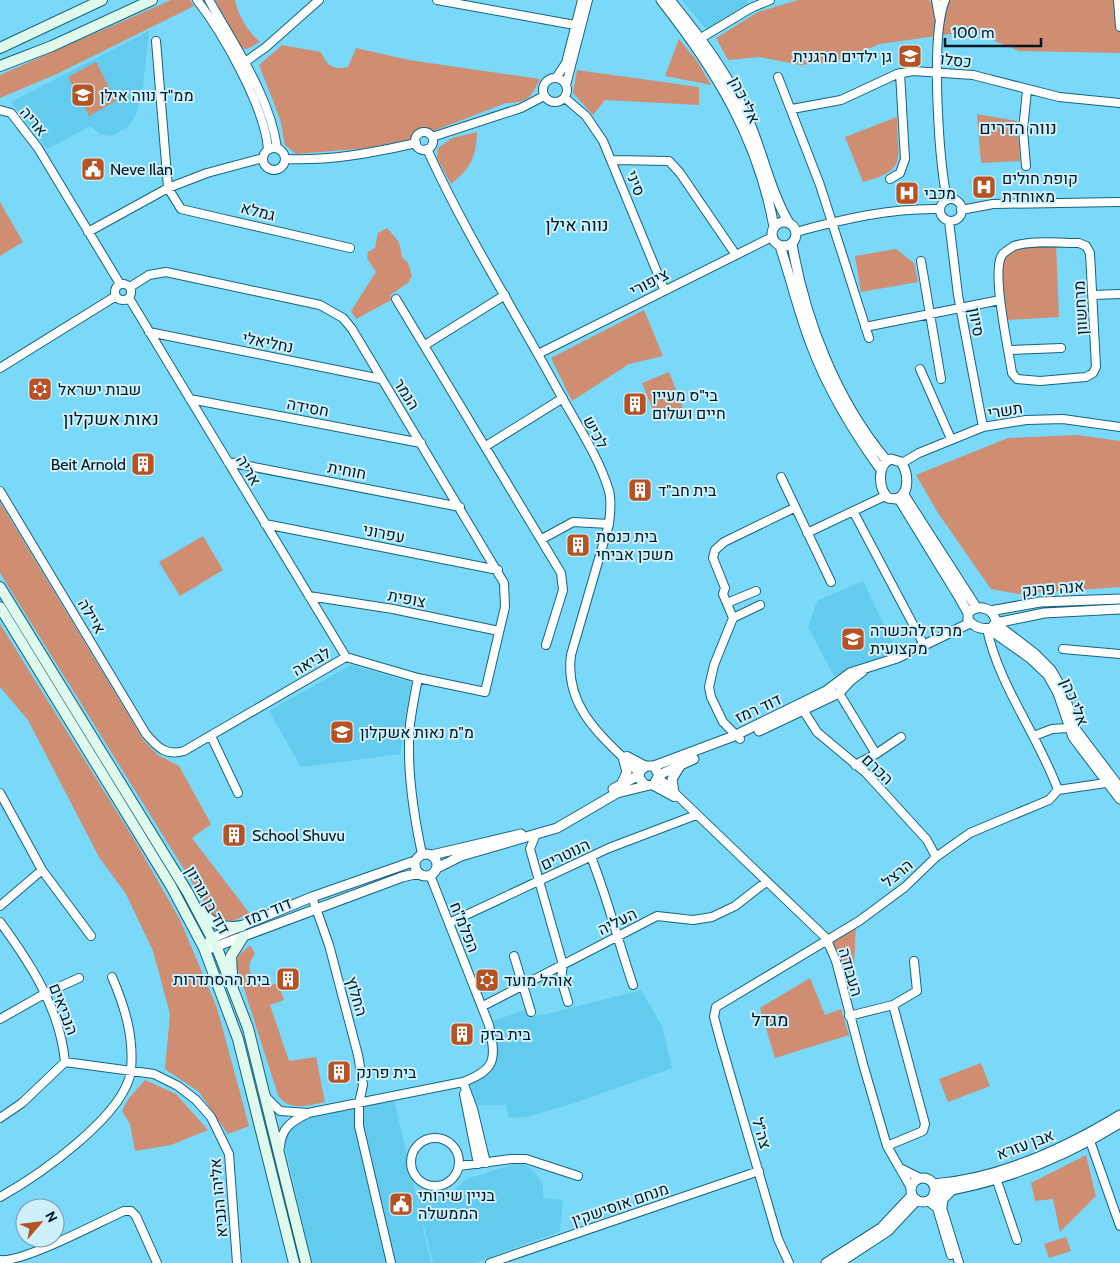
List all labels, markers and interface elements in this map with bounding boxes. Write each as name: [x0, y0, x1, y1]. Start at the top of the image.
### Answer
scale bar: [945, 15, 1041, 47]
text: 100 m: [952, 24, 994, 42]
school or university icon: גן ילדים מרגנית: [897, 43, 923, 69]
place label: גן ילדים מרגנית: [793, 47, 892, 66]
street label: כסלו: [939, 49, 973, 72]
street label: אלי כהן: [725, 74, 764, 127]
school or university icon: ממ"ד נווה אילן: [70, 82, 96, 108]
place label: ממ"ד נווה אילן: [100, 86, 194, 105]
street label: אריה: [16, 103, 51, 140]
district label: נווה הדרים: [979, 117, 1057, 139]
public building icon: Neve Ilan: [80, 156, 106, 182]
place label: Neve Ilan: [110, 160, 173, 179]
street label: סיני: [622, 168, 649, 199]
place label: קופת חולים מאוחדת: [1002, 169, 1078, 206]
hospital icon: קופת חולים מאוחדת: [971, 174, 997, 200]
hospital icon: מכבי: [894, 180, 920, 206]
place label: מכבי: [924, 184, 956, 203]
street label: גמלא: [239, 198, 277, 225]
district label: נווה אילן: [545, 214, 609, 236]
street label: ציפורי: [627, 265, 672, 300]
street label: מרחשוון: [1070, 280, 1091, 336]
street label: סיוון: [965, 306, 988, 338]
street label: נחליאלי: [241, 328, 295, 357]
street label: הנמר: [390, 375, 423, 413]
synagogue icon: שבות ישראל: [27, 376, 53, 402]
place label: שבות ישראל: [58, 380, 141, 399]
place label: בי"ס מעיין חיים ושלום: [652, 386, 726, 423]
building icon: בי"ס מעיין חיים ושלום: [622, 391, 648, 417]
street label: חסידה: [285, 394, 331, 421]
street label: תשרי: [986, 398, 1024, 423]
district label: נאות אשקלון: [63, 408, 159, 430]
street label: לכיש: [579, 413, 612, 452]
building icon: Beit Arnold: [130, 451, 156, 477]
street label: אריה: [232, 451, 265, 489]
place label: Beit Arnold: [51, 455, 126, 474]
street label: חוחית: [326, 457, 368, 484]
building icon: בית חב"ד: [627, 477, 653, 503]
place label: בית חב"ד: [658, 481, 717, 500]
street label: עפרוני: [361, 520, 407, 547]
place label: בית כנסת משכן אביחי: [596, 527, 674, 564]
building icon: בית כנסת משכן אביחי: [565, 532, 591, 558]
street label: אנה פרנק: [1021, 576, 1085, 601]
street label: צופית: [386, 586, 428, 612]
street label: איילה: [74, 595, 109, 637]
place label: מרכז להכשרה מקצועית: [870, 621, 962, 658]
school or university icon: מרכז להכשרה מקצועית: [840, 626, 866, 652]
street label: לביאה: [289, 643, 334, 680]
street label: אלי כהן: [1056, 676, 1093, 729]
street label: דוד רמז: [732, 690, 784, 727]
school or university icon: מ"מ נאות אשקלון: [329, 719, 355, 745]
place label: מ"מ נאות אשקלון: [360, 723, 474, 742]
street label: הכרם: [858, 750, 897, 789]
building icon: School Shuvu: [221, 822, 247, 848]
place label: School Shuvu: [252, 826, 345, 845]
street label: הנוטרים: [537, 835, 593, 874]
street label: הרצל: [878, 855, 917, 892]
street label: דוד בן גוריון: [181, 863, 234, 937]
street label: דוד רמז: [242, 894, 294, 929]
street label: הפלמ"ח: [446, 899, 483, 955]
street label: העליה: [595, 904, 640, 939]
street label: העבודה: [835, 946, 866, 999]
building icon: בית ההסתדרות: [275, 966, 301, 992]
synagogue icon: אוהל מועד: [474, 967, 500, 993]
place label: בית ההסתדרות: [173, 970, 271, 989]
place label: אוהל מועד: [504, 971, 573, 990]
street label: החלוץ: [342, 974, 371, 1018]
street label: הנביאים: [45, 981, 82, 1038]
district label: מגדל: [751, 1009, 789, 1031]
building icon: בית בזק: [449, 1021, 475, 1047]
place label: בית בזק: [480, 1025, 531, 1044]
building icon: בית פרנק: [326, 1059, 352, 1085]
place label: בית פרנק: [356, 1063, 417, 1082]
street label: צה"ל: [748, 1115, 775, 1151]
street label: אבן עזרא: [994, 1125, 1057, 1164]
street label: אליהו הנביא: [206, 1157, 231, 1239]
street label: מנחם אוסישקין: [569, 1179, 671, 1230]
place label: בניין שירותי הממשלה: [418, 1186, 496, 1223]
public building icon: בניין שירותי הממשלה: [388, 1191, 414, 1217]
north arrow: [15, 1198, 65, 1248]
text: N: [41, 1208, 62, 1225]

